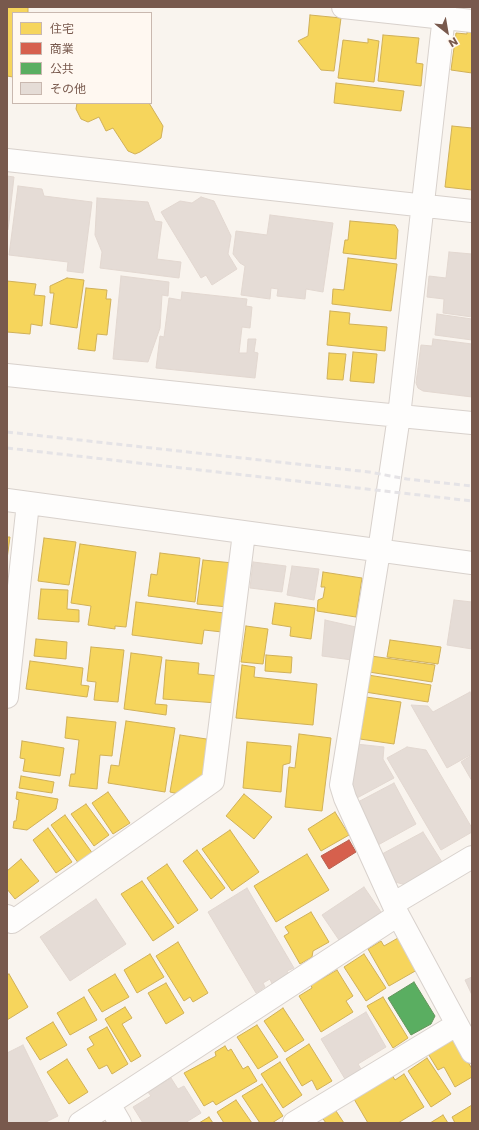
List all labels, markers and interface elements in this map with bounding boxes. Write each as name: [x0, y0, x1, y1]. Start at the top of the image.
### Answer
legend: [12, 12, 152, 104]
north arrow: [427, 12, 467, 52]
text: 住宅: [50, 20, 74, 37]
text: N: [446, 33, 461, 51]
text: 商業: [50, 40, 74, 57]
text: 公共: [50, 60, 74, 77]
text: その他: [50, 80, 86, 97]

